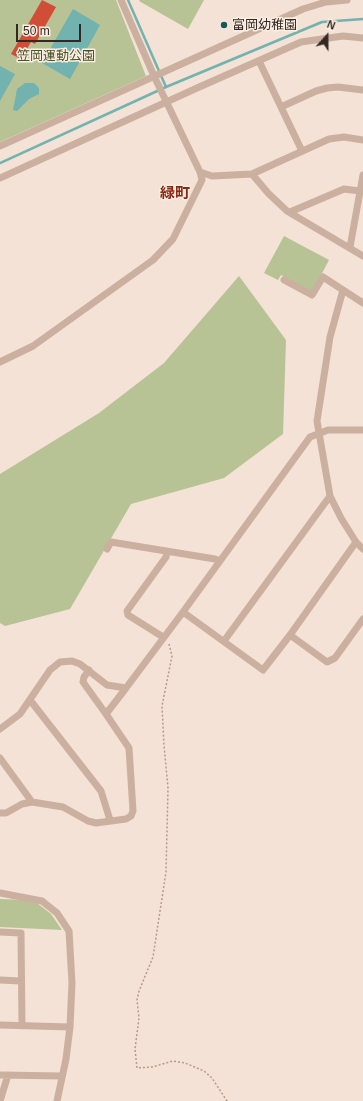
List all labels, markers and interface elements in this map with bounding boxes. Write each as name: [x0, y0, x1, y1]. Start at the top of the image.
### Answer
scale bar: [18, 16, 83, 42]
north arrow: [307, 16, 347, 56]
place label: 富岡幼稚園: [232, 17, 297, 33]
text: N: [325, 18, 337, 32]
marker: 富岡幼稚園: [219, 20, 229, 30]
text: 50 m: [23, 24, 50, 38]
park label: 笠岡運動公園: [17, 48, 95, 64]
district label: 緑町: [160, 185, 190, 203]

